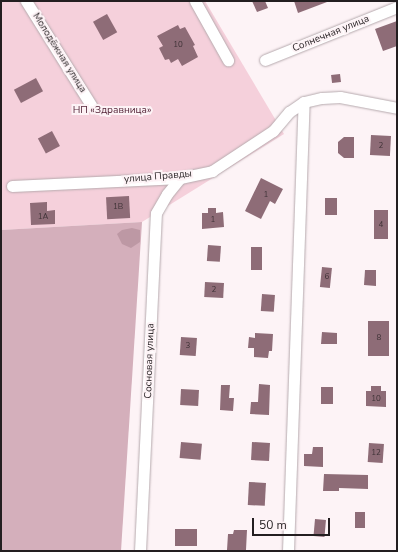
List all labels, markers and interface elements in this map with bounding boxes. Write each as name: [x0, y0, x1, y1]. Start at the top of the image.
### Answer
street label: Молодёжная улица: [30, 11, 88, 95]
street label: Солнечная улица: [291, 13, 371, 55]
house number: 10: [173, 40, 183, 50]
park label: НП «Здравница»: [73, 105, 151, 117]
house number: 2: [379, 141, 383, 151]
street label: улица Правды: [124, 168, 192, 186]
house number: 1: [264, 190, 268, 200]
house number: 1В: [113, 202, 123, 212]
house number: 1А: [38, 212, 48, 222]
house number: 1: [211, 215, 215, 225]
house number: 4: [379, 220, 383, 230]
house number: 6: [325, 272, 329, 282]
house number: 2: [212, 285, 216, 295]
street label: Сосновая улица: [143, 323, 157, 399]
house number: 8: [377, 333, 381, 343]
house number: 3: [186, 341, 190, 351]
house number: 10: [371, 394, 381, 404]
house number: 12: [371, 448, 381, 458]
scale bar: [254, 510, 332, 536]
text: 50 m: [259, 517, 287, 533]

